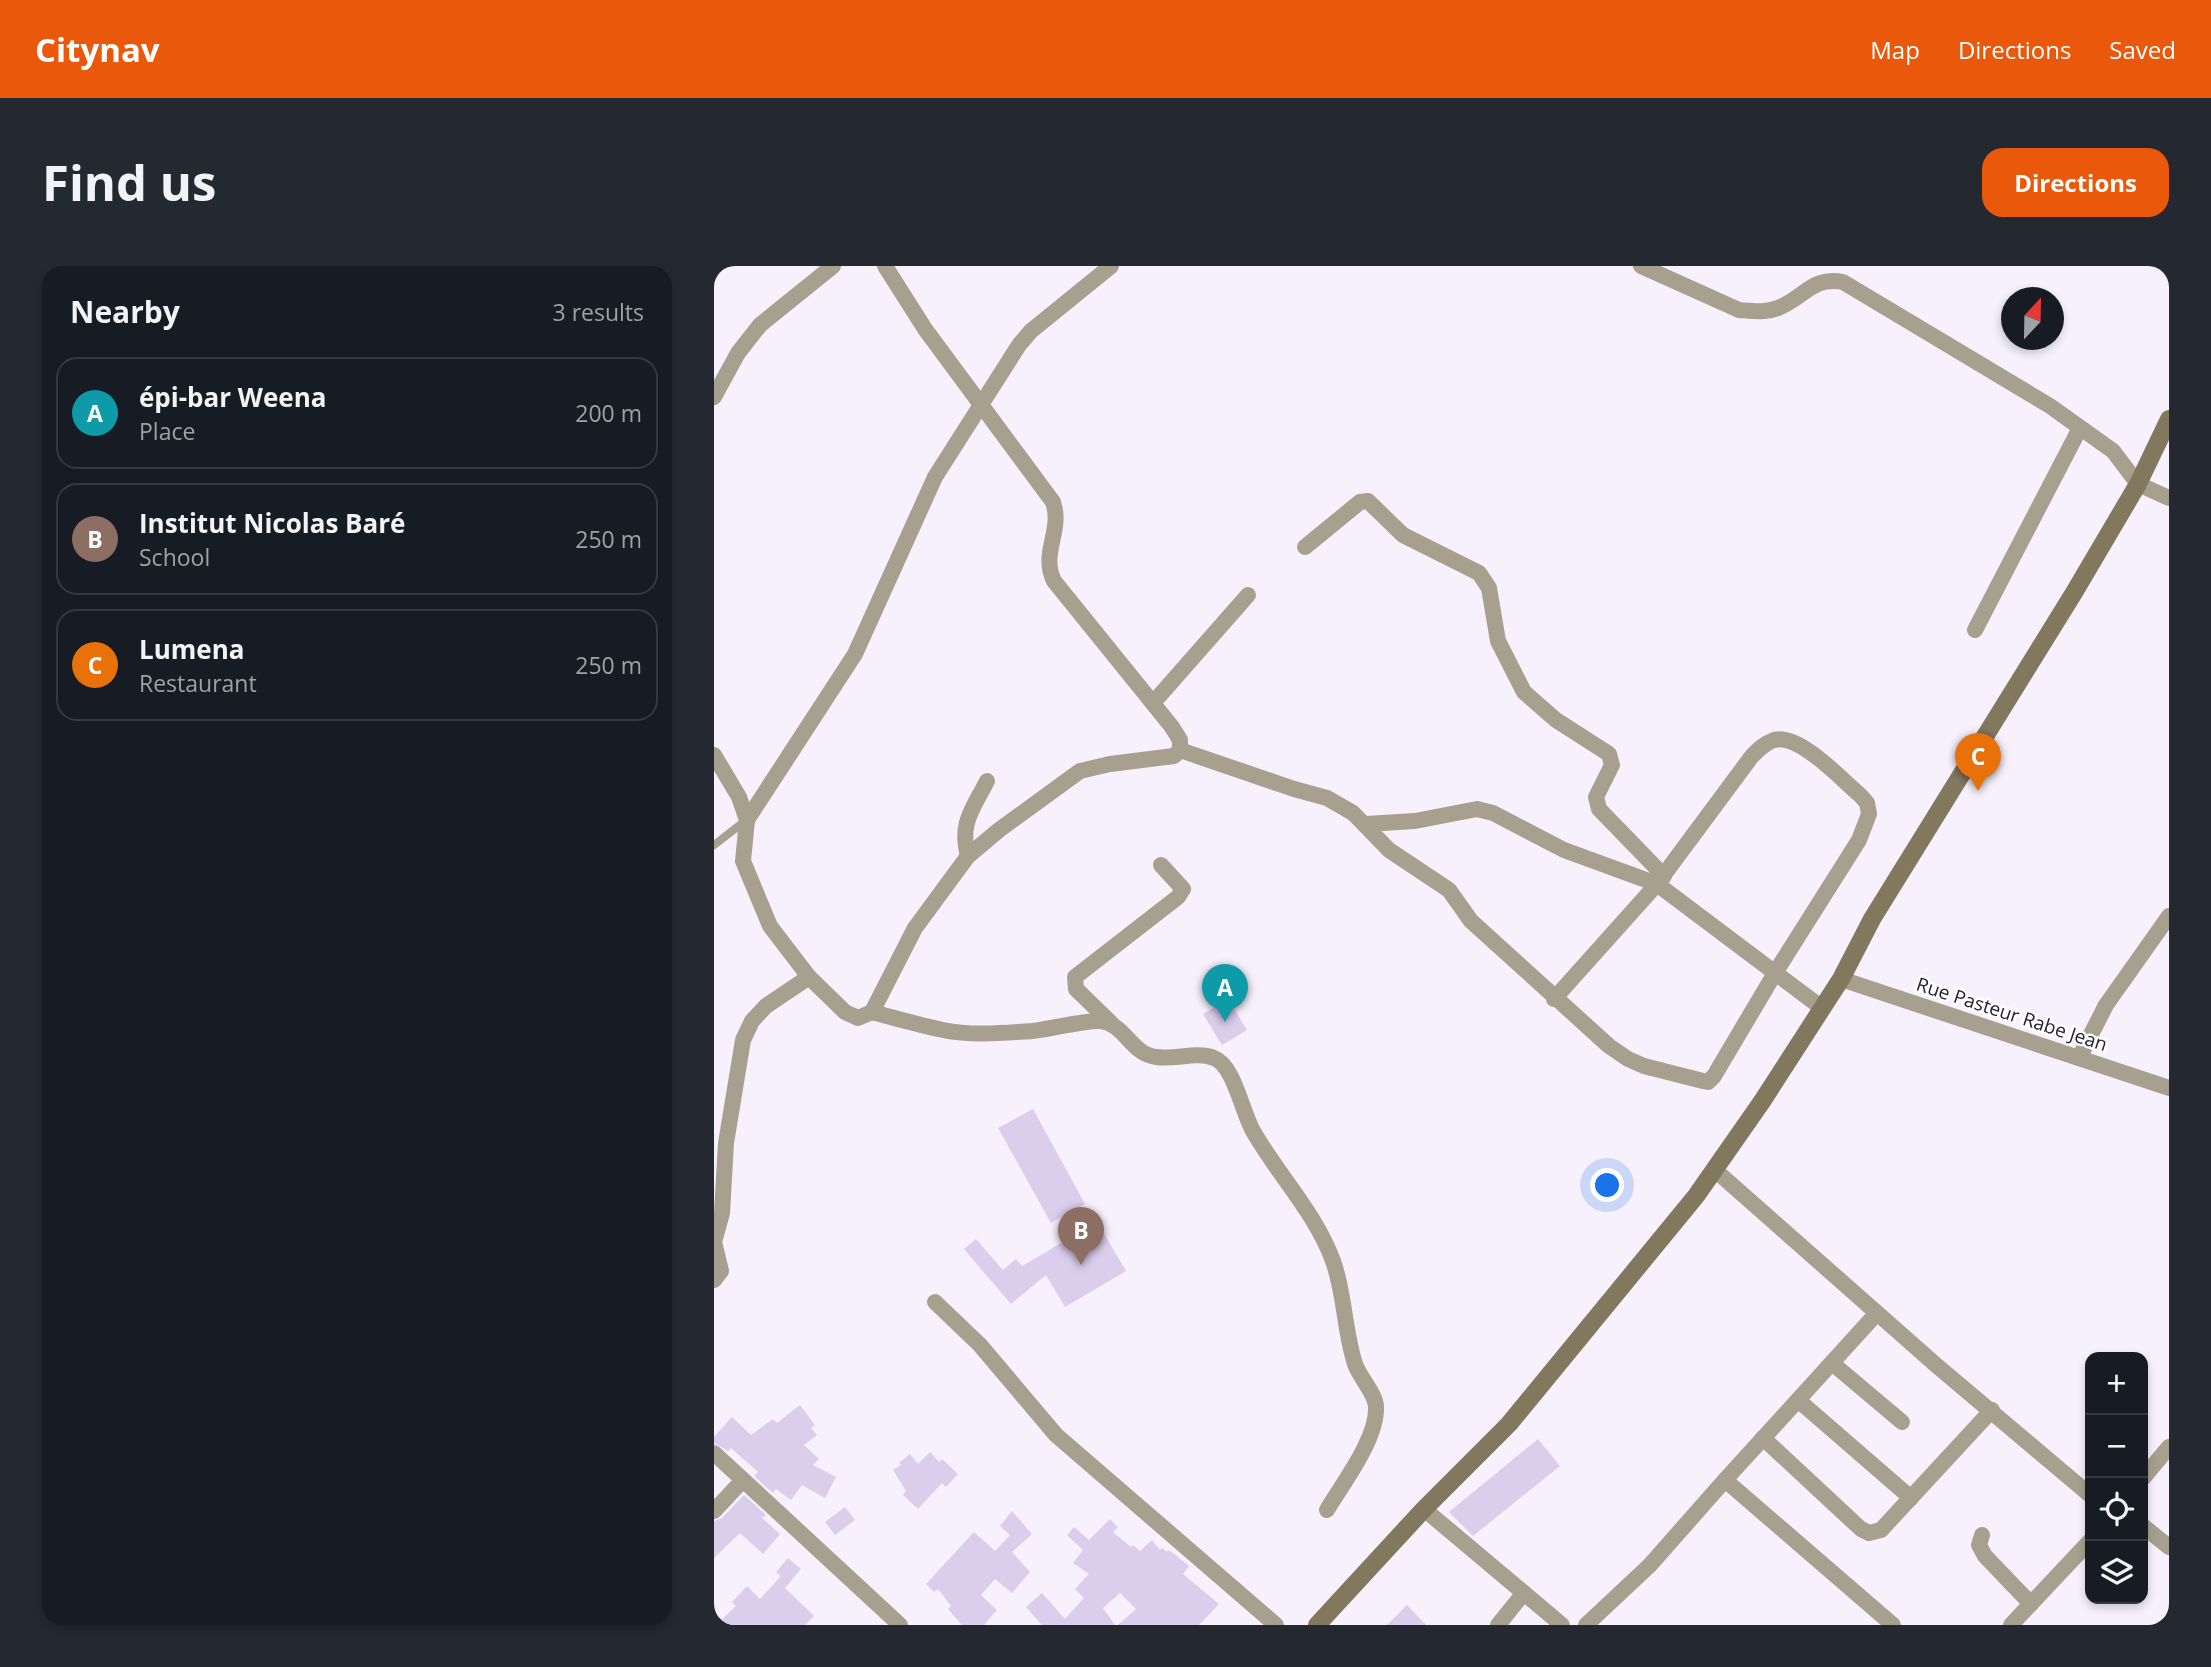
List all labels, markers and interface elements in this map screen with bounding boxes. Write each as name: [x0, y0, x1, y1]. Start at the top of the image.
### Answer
text: Citynav: [35, 27, 160, 72]
text: Map: [1870, 33, 1920, 66]
text: Directions: [1958, 33, 2071, 66]
text: Saved: [2109, 33, 2176, 66]
button: Directions: [1982, 148, 2169, 217]
text: Find us: [42, 149, 216, 215]
north arrow: [2001, 287, 2064, 350]
text: Nearby: [70, 291, 180, 332]
text: 3 results: [553, 296, 644, 328]
text: épi-bar Weena: [139, 379, 326, 415]
text: A: [87, 397, 103, 429]
text: 200 m: [575, 397, 642, 429]
text: Place: [139, 415, 195, 447]
text: Institut Nicolas Baré: [139, 505, 405, 541]
text: B: [87, 523, 103, 555]
text: 250 m: [575, 523, 642, 555]
text: School: [139, 541, 210, 573]
text: Lumena: [139, 631, 244, 667]
text: C: [88, 649, 102, 681]
text: 250 m: [575, 649, 642, 681]
text: Restaurant: [139, 667, 257, 699]
pin: C: [1955, 733, 2001, 791]
pin: A: [1202, 964, 1248, 1022]
street label: Rue Pasteur Rabe Jean: [1913, 971, 2111, 1057]
your location: [1590, 1168, 1624, 1202]
pin: B: [1058, 1207, 1104, 1265]
map controls: [2085, 1352, 2148, 1604]
button: +: [2085, 1352, 2148, 1415]
button: −: [2085, 1415, 2148, 1478]
button: locate: [2085, 1478, 2148, 1541]
button: layers: [2085, 1541, 2148, 1604]

